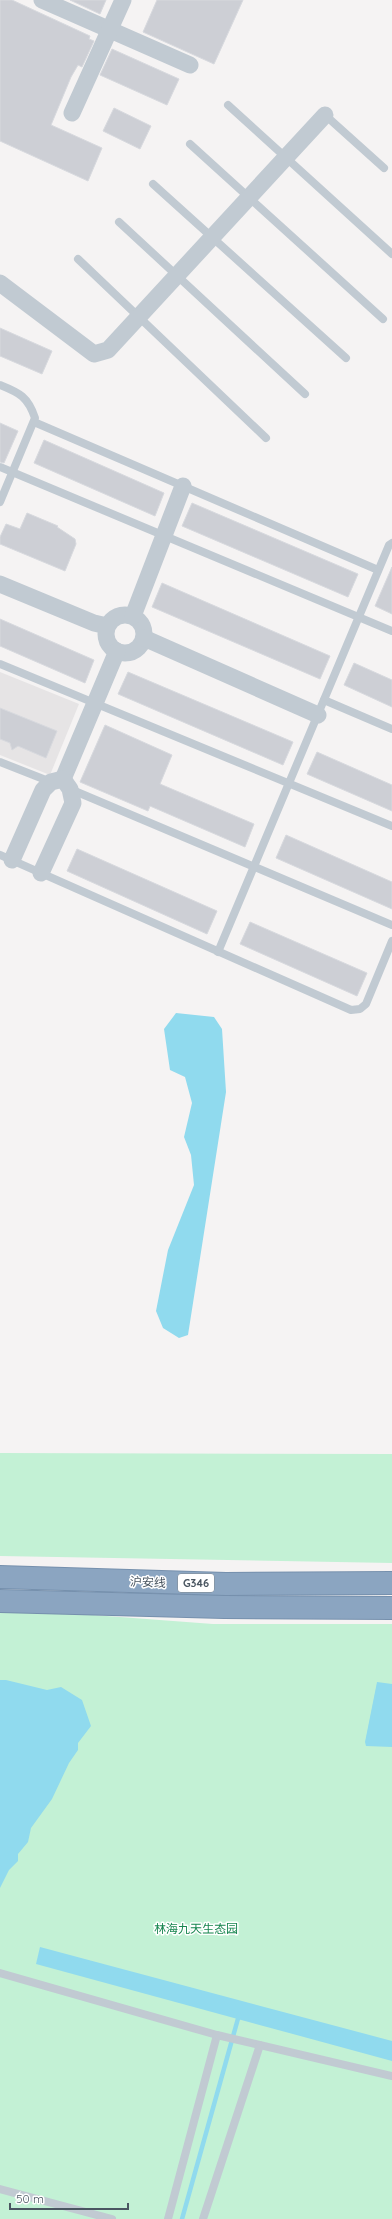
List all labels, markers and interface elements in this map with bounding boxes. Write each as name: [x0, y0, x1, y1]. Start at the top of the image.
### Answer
street label: 沪安线: [130, 1574, 166, 1590]
road number: G346: [178, 1574, 214, 1592]
park label: 林海九天生态园: [154, 1921, 238, 1936]
scale bar: [10, 2185, 128, 2211]
text: 50 m: [16, 2191, 44, 2206]

